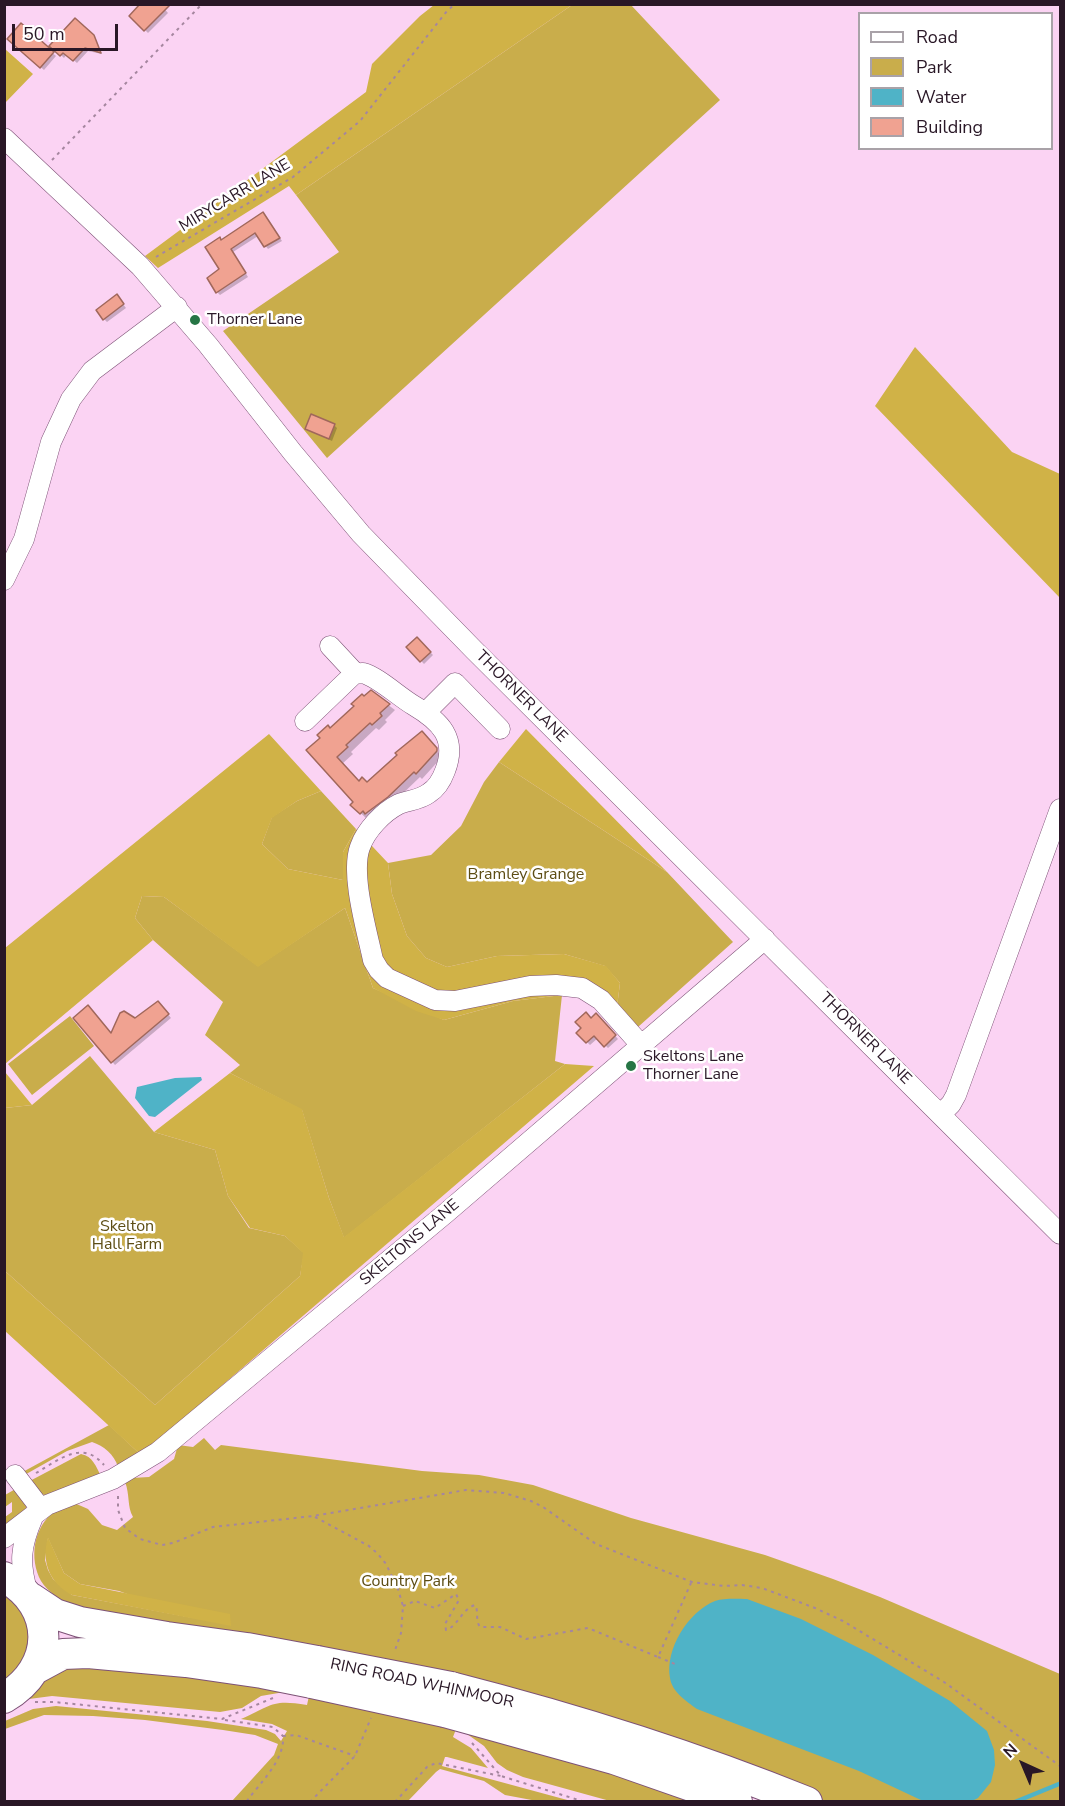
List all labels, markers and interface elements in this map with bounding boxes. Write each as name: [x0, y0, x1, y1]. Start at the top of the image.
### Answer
scale bar: [15, 12, 122, 50]
legend: [858, 12, 1053, 150]
text: 50 m: [23, 22, 65, 46]
text: Road: [916, 25, 958, 49]
text: Park: [916, 55, 952, 79]
text: Water: [916, 85, 967, 109]
text: Building: [916, 115, 983, 139]
street label: MIRYCARR LANE: [176, 155, 294, 237]
place label: Thorner Lane: [207, 310, 303, 330]
marker: Thorner Lane: [188, 313, 202, 327]
street label: THORNER LANE: [471, 647, 571, 747]
park label: Bramley Grange: [468, 865, 584, 885]
street label: THORNER LANE: [815, 989, 915, 1089]
place label: Skeltons Lane Thorner Lane: [643, 1047, 744, 1085]
marker: Skeltons Lane Thorner Lane: [624, 1059, 638, 1073]
street label: SKELTONS LANE: [356, 1196, 464, 1290]
park label: Skelton Hall Farm: [92, 1217, 162, 1255]
park label: Country Park: [361, 1572, 455, 1592]
street label: RING ROAD WHINMOOR: [328, 1655, 516, 1713]
north arrow: [993, 1734, 1053, 1794]
text: N: [999, 1739, 1022, 1763]

